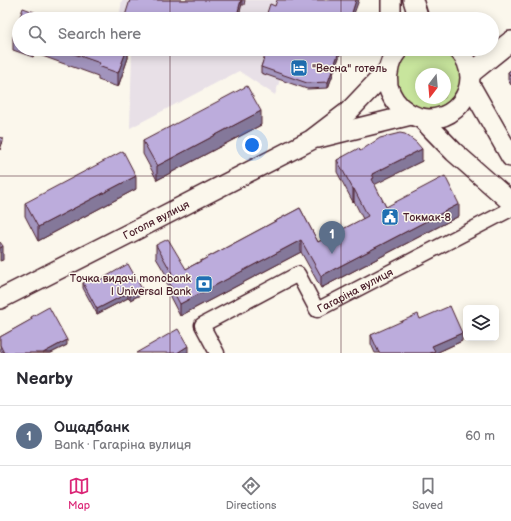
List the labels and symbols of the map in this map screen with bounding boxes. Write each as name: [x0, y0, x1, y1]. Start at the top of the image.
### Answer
hotel icon: "Весна" готель: [289, 58, 309, 78]
place label: "Весна" готель: [312, 62, 387, 75]
north arrow: [415, 68, 451, 104]
your location: [242, 135, 262, 155]
street label: Гоголя вулиця: [121, 198, 191, 242]
public building icon: Токмак-8: [380, 207, 400, 227]
place label: Токмак-8: [403, 211, 451, 224]
pin: 1: [319, 221, 345, 254]
street label: Гагаріна вулиця: [315, 266, 395, 316]
place label: Точка видачі monobank | Universal Bank: [70, 272, 192, 298]
bank icon: Точка видачі monobank | Universal Bank: [194, 274, 214, 294]

